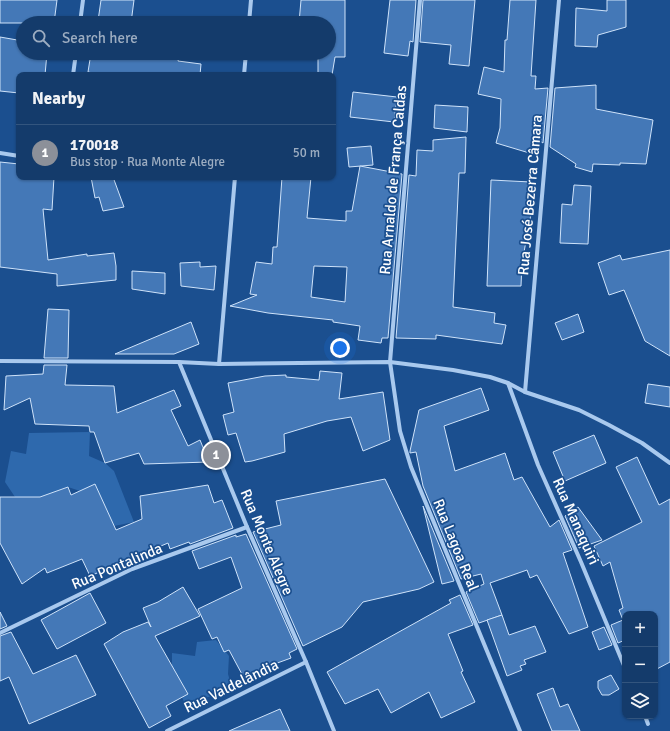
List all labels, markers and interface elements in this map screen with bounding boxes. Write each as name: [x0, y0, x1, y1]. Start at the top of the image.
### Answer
search box: [16, 16, 336, 60]
icon: search: [30, 27, 52, 49]
text: Search here: [62, 29, 138, 47]
street label: Rua Arnaldo de França Caldas: [376, 84, 410, 275]
text: Nearby: [32, 88, 85, 109]
street label: Rua José Bezerra Câmara: [514, 114, 546, 276]
text: 170018: [70, 136, 119, 154]
text: 1: [41, 145, 49, 161]
text: 50 m: [293, 145, 320, 161]
text: Bus stop · Rua Monte Alegre: [70, 154, 225, 170]
your location: [330, 338, 350, 358]
pin: 1: [203, 440, 229, 470]
street label: Rua Manaquiri: [549, 475, 603, 567]
street label: Rua Monte Alegre: [237, 486, 297, 598]
street label: Rua Lagoa Real: [429, 496, 483, 594]
street label: Rua Pontalinda: [69, 539, 165, 593]
map controls: [622, 611, 658, 719]
button: +: [622, 611, 658, 647]
button: −: [622, 647, 658, 683]
street label: Rua Valdelândia: [181, 655, 281, 717]
button: layers: [622, 683, 658, 719]

